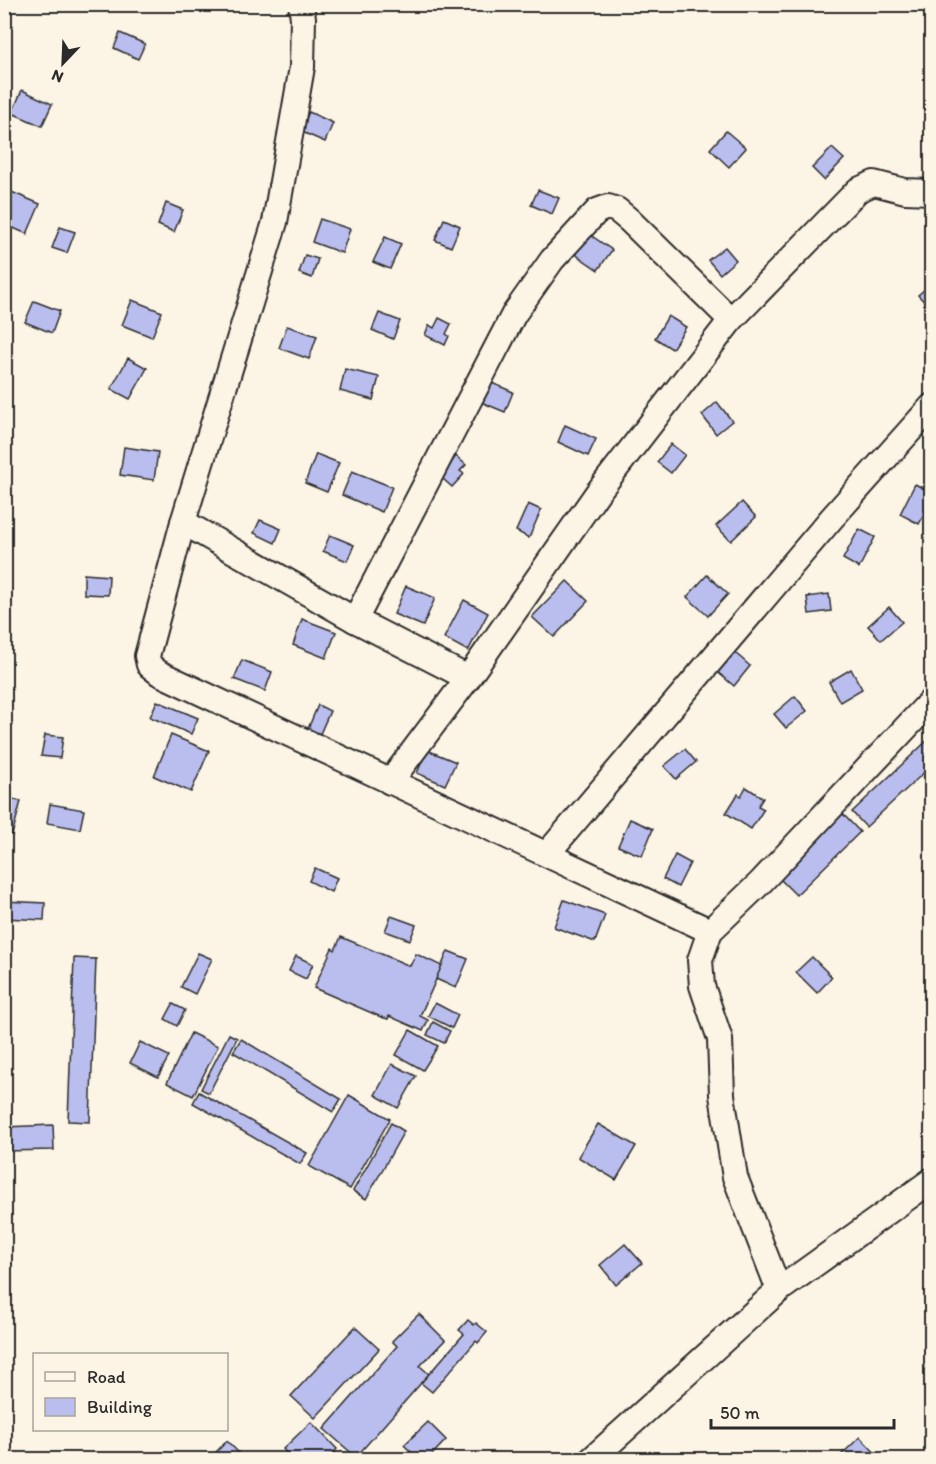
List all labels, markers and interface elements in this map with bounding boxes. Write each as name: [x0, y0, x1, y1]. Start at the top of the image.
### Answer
north arrow: [33, 33, 93, 93]
text: N: [49, 65, 66, 87]
legend: [33, 1353, 228, 1431]
text: Road: [87, 1366, 126, 1388]
scale bar: [711, 1392, 894, 1430]
text: Building: [87, 1396, 153, 1418]
text: 50 m: [720, 1402, 760, 1424]

